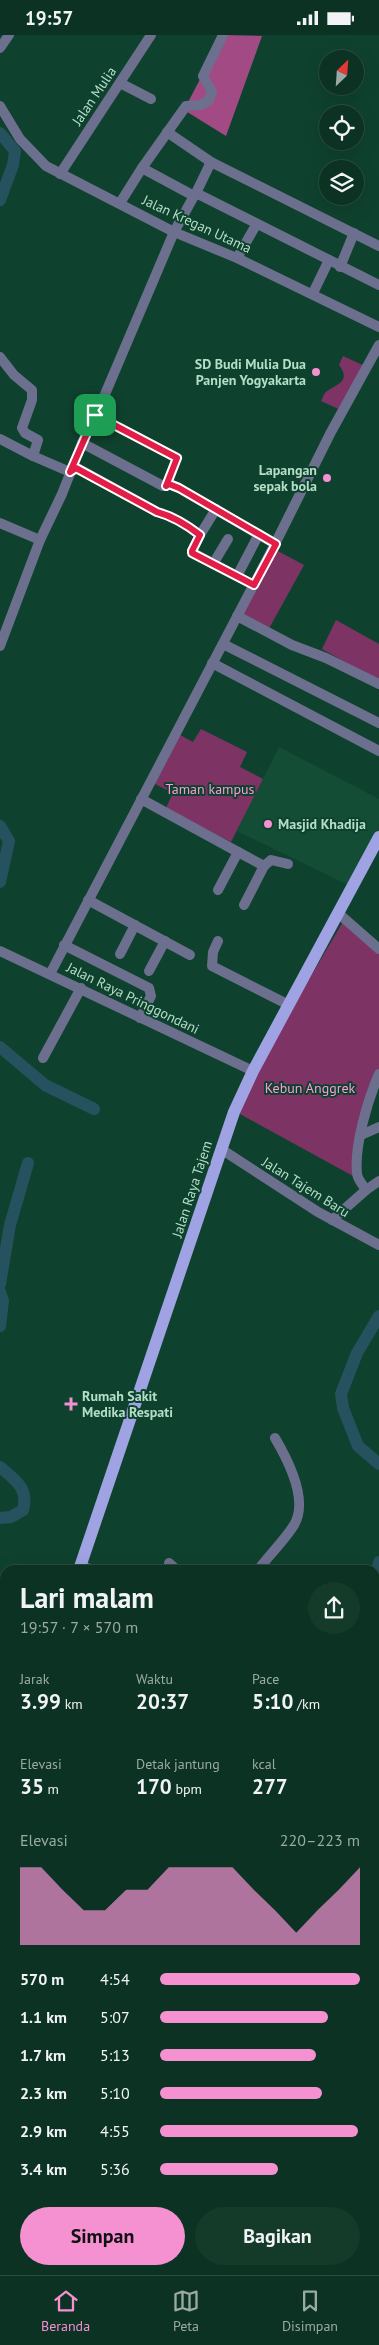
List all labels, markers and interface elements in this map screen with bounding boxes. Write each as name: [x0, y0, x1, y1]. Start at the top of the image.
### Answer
text: 19:57: [25, 6, 73, 30]
north arrow: [319, 50, 364, 95]
map controls: [319, 50, 364, 205]
street label: Jalan Mulia: [67, 63, 120, 130]
button: locate: [319, 105, 364, 150]
button: layers: [319, 160, 364, 205]
street label: Jalan Kregan Utama: [139, 190, 254, 257]
place label: SD Budi Mulia Dua Panjen Yogyakarta: [195, 355, 306, 389]
marker: SD Budi Mulia Dua Panjen Yogyakarta: [310, 366, 322, 378]
pin: [74, 394, 116, 436]
icon: arrive: [81, 401, 109, 429]
place label: Lapangan sepak bola: [253, 461, 317, 495]
marker: Lapangan sepak bola: [321, 472, 333, 484]
park label: Taman kampus: [166, 780, 255, 798]
place label: Masjid Khadija: [278, 815, 366, 833]
marker: Masjid Khadija: [262, 818, 274, 830]
street label: Jalan Raya Pringgondani: [63, 958, 202, 1038]
park label: Kebun Anggrek: [265, 1079, 356, 1097]
street label: Jalan Raya Tajem: [168, 1138, 216, 1241]
street label: Jalan Tajem Baru: [258, 1152, 353, 1221]
place label: Rumah Sakit Medika Respati: [82, 1387, 173, 1421]
marker: Rumah Sakit Medika Respati: [64, 1397, 78, 1411]
text: Lari malam: [20, 1579, 154, 1616]
button: share: [308, 1582, 360, 1634]
text: 19:57 · 7 × 570 m: [20, 1617, 138, 1637]
text: Jarak: [20, 1670, 49, 1688]
text: Waktu: [136, 1670, 173, 1688]
text: Pace: [252, 1670, 279, 1688]
text: 3.99: [20, 1688, 61, 1715]
text: 20:37: [136, 1688, 189, 1715]
text: 5:10: [252, 1688, 293, 1715]
text: km: [61, 1695, 83, 1713]
text: /km: [293, 1695, 320, 1713]
text: Elevasi: [20, 1755, 62, 1773]
text: Detak jantung: [136, 1755, 220, 1773]
text: kcal: [252, 1755, 276, 1773]
text: 35: [20, 1773, 44, 1800]
text: 170: [136, 1773, 172, 1800]
text: 277: [252, 1773, 288, 1800]
text: m: [44, 1780, 59, 1798]
text: bpm: [172, 1780, 202, 1798]
text: Elevasi: [20, 1830, 68, 1850]
text: 220–223 m: [280, 1830, 360, 1850]
text: 570 m: [20, 1969, 64, 1989]
text: 4:54: [100, 1969, 130, 1989]
text: 1.1 km: [20, 2007, 67, 2027]
text: 5:07: [100, 2007, 130, 2027]
text: 1.7 km: [20, 2045, 66, 2065]
text: 5:13: [100, 2045, 130, 2065]
text: 2.3 km: [20, 2083, 67, 2103]
text: 5:10: [100, 2083, 130, 2103]
text: 2.9 km: [20, 2121, 67, 2141]
text: 4:55: [100, 2121, 130, 2141]
text: 3.4 km: [20, 2159, 67, 2179]
text: 5:36: [100, 2159, 130, 2179]
button: Simpan: [20, 2207, 185, 2265]
button: Bagikan: [195, 2207, 360, 2265]
tab: Beranda: [41, 2287, 90, 2335]
tab: Peta: [172, 2287, 200, 2335]
tab: Disimpan: [282, 2287, 338, 2335]

